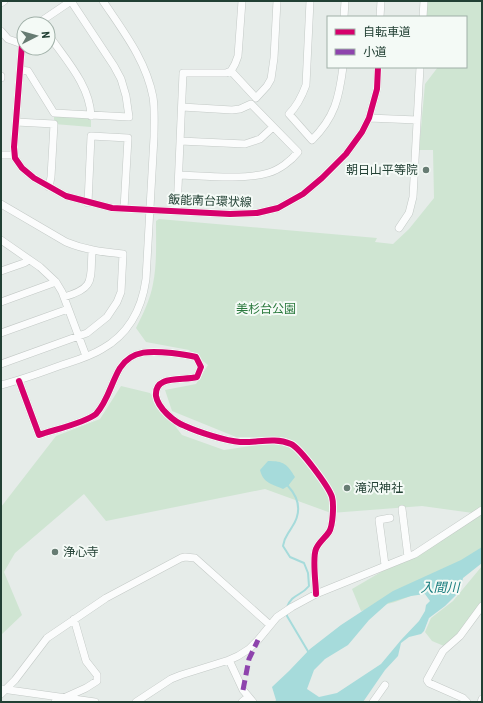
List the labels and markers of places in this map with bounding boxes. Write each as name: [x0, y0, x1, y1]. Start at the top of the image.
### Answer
place label: 朝日山平等院: [346, 163, 418, 177]
marker: 朝日山平等院: [421, 165, 431, 175]
place label: 滝沢神社: [355, 481, 403, 495]
marker: 滝沢神社: [342, 483, 352, 493]
place label: 浄心寺: [63, 545, 99, 559]
marker: 浄心寺: [50, 547, 60, 557]

